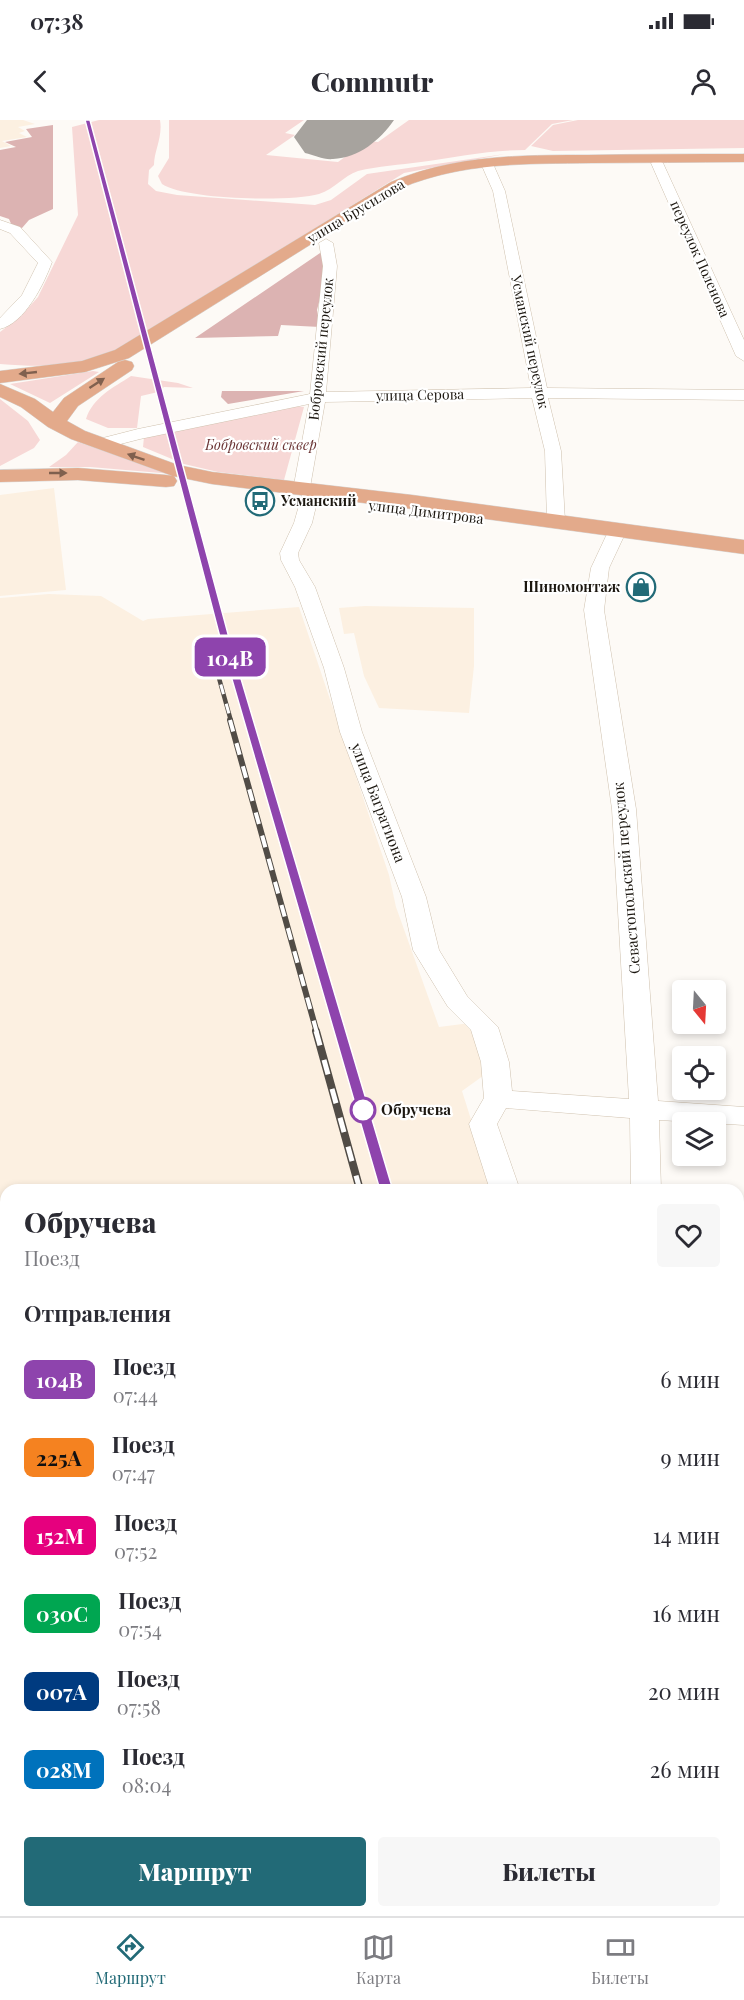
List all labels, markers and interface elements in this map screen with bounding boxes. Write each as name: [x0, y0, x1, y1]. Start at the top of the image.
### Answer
text: 07:38: [30, 6, 84, 36]
text: Commutr: [311, 63, 433, 99]
icon: back: [24, 65, 57, 98]
icon: person: [687, 65, 720, 98]
street label: улица Брусилова: [303, 174, 408, 248]
street label: переулок Поленова: [666, 197, 735, 320]
street label: Усманский переулок: [507, 272, 554, 410]
street label: Бобровский переулок: [304, 277, 337, 421]
one-way arrow: [19, 369, 38, 378]
one-way arrow: [89, 378, 105, 389]
street label: улица Серова: [375, 384, 464, 405]
park label: Бобровский сквер: [204, 435, 317, 454]
one-way arrow: [127, 452, 145, 462]
one-way arrow: [49, 468, 68, 478]
bus stop icon: Усманский: [244, 485, 276, 517]
place label: Усманский: [280, 491, 356, 510]
street label: улица Димитрова: [366, 495, 485, 528]
shop icon: Шиномонтаж: [625, 571, 657, 603]
place label: Шиномонтаж: [523, 577, 621, 596]
line badge: 104В: [188, 638, 272, 676]
text: 104В: [207, 643, 253, 671]
street label: улица Багратиона: [347, 739, 411, 866]
street label: Севастопольский переулок: [608, 781, 644, 975]
north arrow: [672, 980, 726, 1034]
map controls: [672, 980, 726, 1166]
button: locate: [672, 1046, 726, 1100]
marker: Обручева: [350, 1097, 376, 1123]
place label: Обручева: [381, 1099, 451, 1119]
button: layers: [672, 1112, 726, 1166]
text: Обручева: [24, 1203, 156, 1240]
button: heart: [657, 1204, 720, 1267]
text: Поезд: [24, 1244, 80, 1271]
text: Отправления: [24, 1298, 171, 1328]
text: Поезд: [113, 1351, 176, 1381]
text: 6 мин: [660, 1364, 720, 1394]
text: 104В: [36, 1365, 83, 1393]
text: 07:44: [113, 1381, 158, 1408]
text: Поезд: [112, 1429, 175, 1459]
text: 9 мин: [660, 1442, 720, 1472]
text: 225А: [36, 1443, 82, 1471]
text: 07:47: [112, 1459, 155, 1486]
text: Поезд: [114, 1507, 177, 1537]
text: 14 мин: [653, 1520, 720, 1550]
text: 152М: [36, 1521, 84, 1549]
text: 07:52: [114, 1537, 157, 1564]
text: Поезд: [118, 1585, 181, 1615]
text: 16 мин: [652, 1598, 720, 1628]
text: 030C: [36, 1599, 88, 1627]
text: 07:54: [118, 1615, 162, 1642]
text: Поезд: [117, 1663, 180, 1693]
text: 20 мин: [648, 1676, 720, 1706]
text: 007А: [36, 1677, 87, 1705]
text: 07:58: [117, 1693, 161, 1720]
text: Поезд: [122, 1741, 185, 1771]
text: 26 мин: [650, 1754, 720, 1784]
text: 028М: [36, 1755, 92, 1783]
text: 08:04: [122, 1771, 171, 1798]
button: Маршрут: [24, 1837, 366, 1906]
button: Билеты: [378, 1837, 720, 1906]
tab: Маршрут: [95, 1931, 166, 1988]
tab: Карта: [356, 1931, 401, 1988]
tab: Билеты: [591, 1931, 649, 1988]

